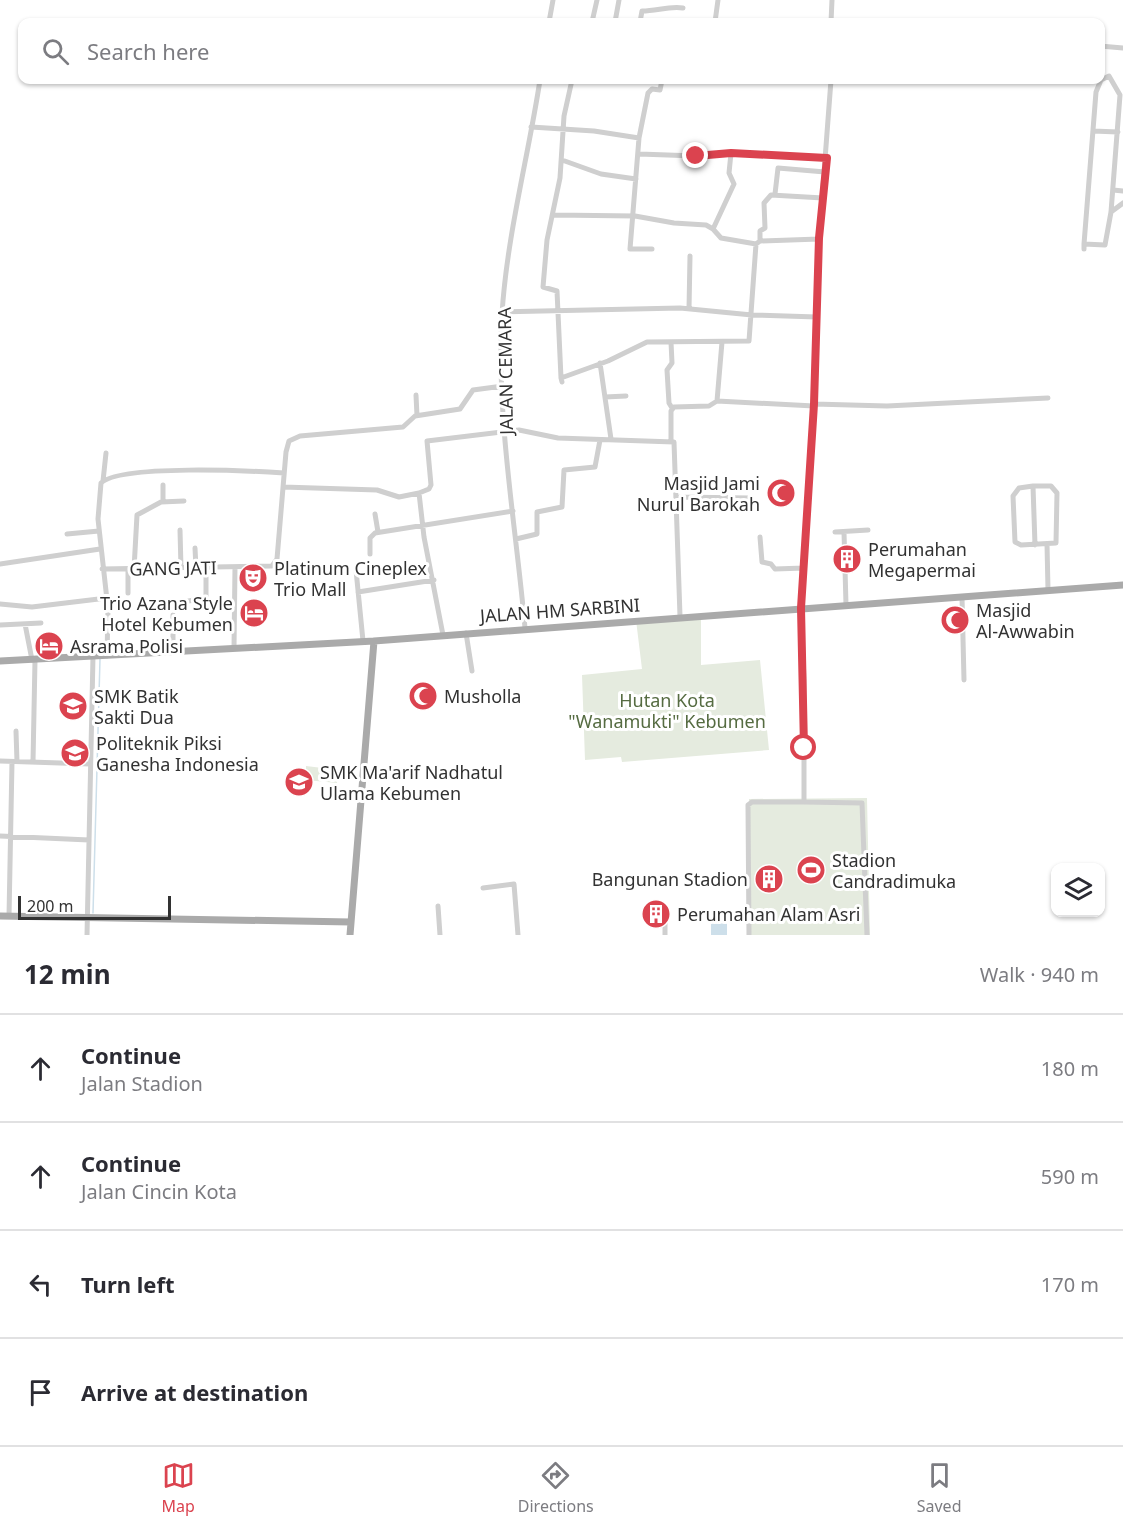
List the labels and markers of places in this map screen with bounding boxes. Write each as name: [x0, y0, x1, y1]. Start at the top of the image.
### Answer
place label: Masjid Jami Nurul Barokah: [637, 471, 760, 516]
mosque icon: Masjid Jami Nurul Barokah: [765, 477, 797, 509]
place label: Perumahan Megapermai: [868, 537, 976, 582]
building icon: Perumahan Megapermai: [831, 543, 863, 575]
place label: Platinum Cineplex Trio Mall: [274, 556, 427, 601]
theatre icon: Platinum Cineplex Trio Mall: [237, 562, 269, 594]
place label: Trio Azana Style Hotel Kebumen: [100, 591, 233, 636]
hotel icon: Trio Azana Style Hotel Kebumen: [238, 597, 270, 629]
place label: Masjid Al-Awwabin: [976, 598, 1075, 643]
mosque icon: Masjid Al-Awwabin: [939, 604, 971, 636]
hotel icon: Asrama Polisi: [33, 630, 65, 662]
place label: Asrama Polisi: [70, 634, 183, 658]
mosque icon: Musholla: [407, 680, 439, 712]
place label: SMK Batik Sakti Dua: [94, 684, 179, 729]
place label: Musholla: [444, 684, 521, 708]
school or university icon: SMK Batik Sakti Dua: [57, 690, 89, 722]
place label: Politeknik Piksi Ganesha Indonesia: [96, 731, 259, 776]
school or university icon: Politeknik Piksi Ganesha Indonesia: [59, 737, 91, 769]
place label: SMK Ma'arif Nadhatul Ulama Kebumen: [320, 760, 503, 805]
school or university icon: SMK Ma'arif Nadhatul Ulama Kebumen: [283, 766, 315, 798]
place label: Stadion Candradimuka: [832, 848, 956, 893]
sports icon: Stadion Candradimuka: [795, 854, 827, 886]
building icon: Bangunan Stadion: [753, 863, 785, 895]
place label: Bangunan Stadion: [592, 867, 748, 891]
building icon: Perumahan Alam Asri: [640, 898, 672, 930]
place label: Perumahan Alam Asri: [677, 902, 861, 926]

